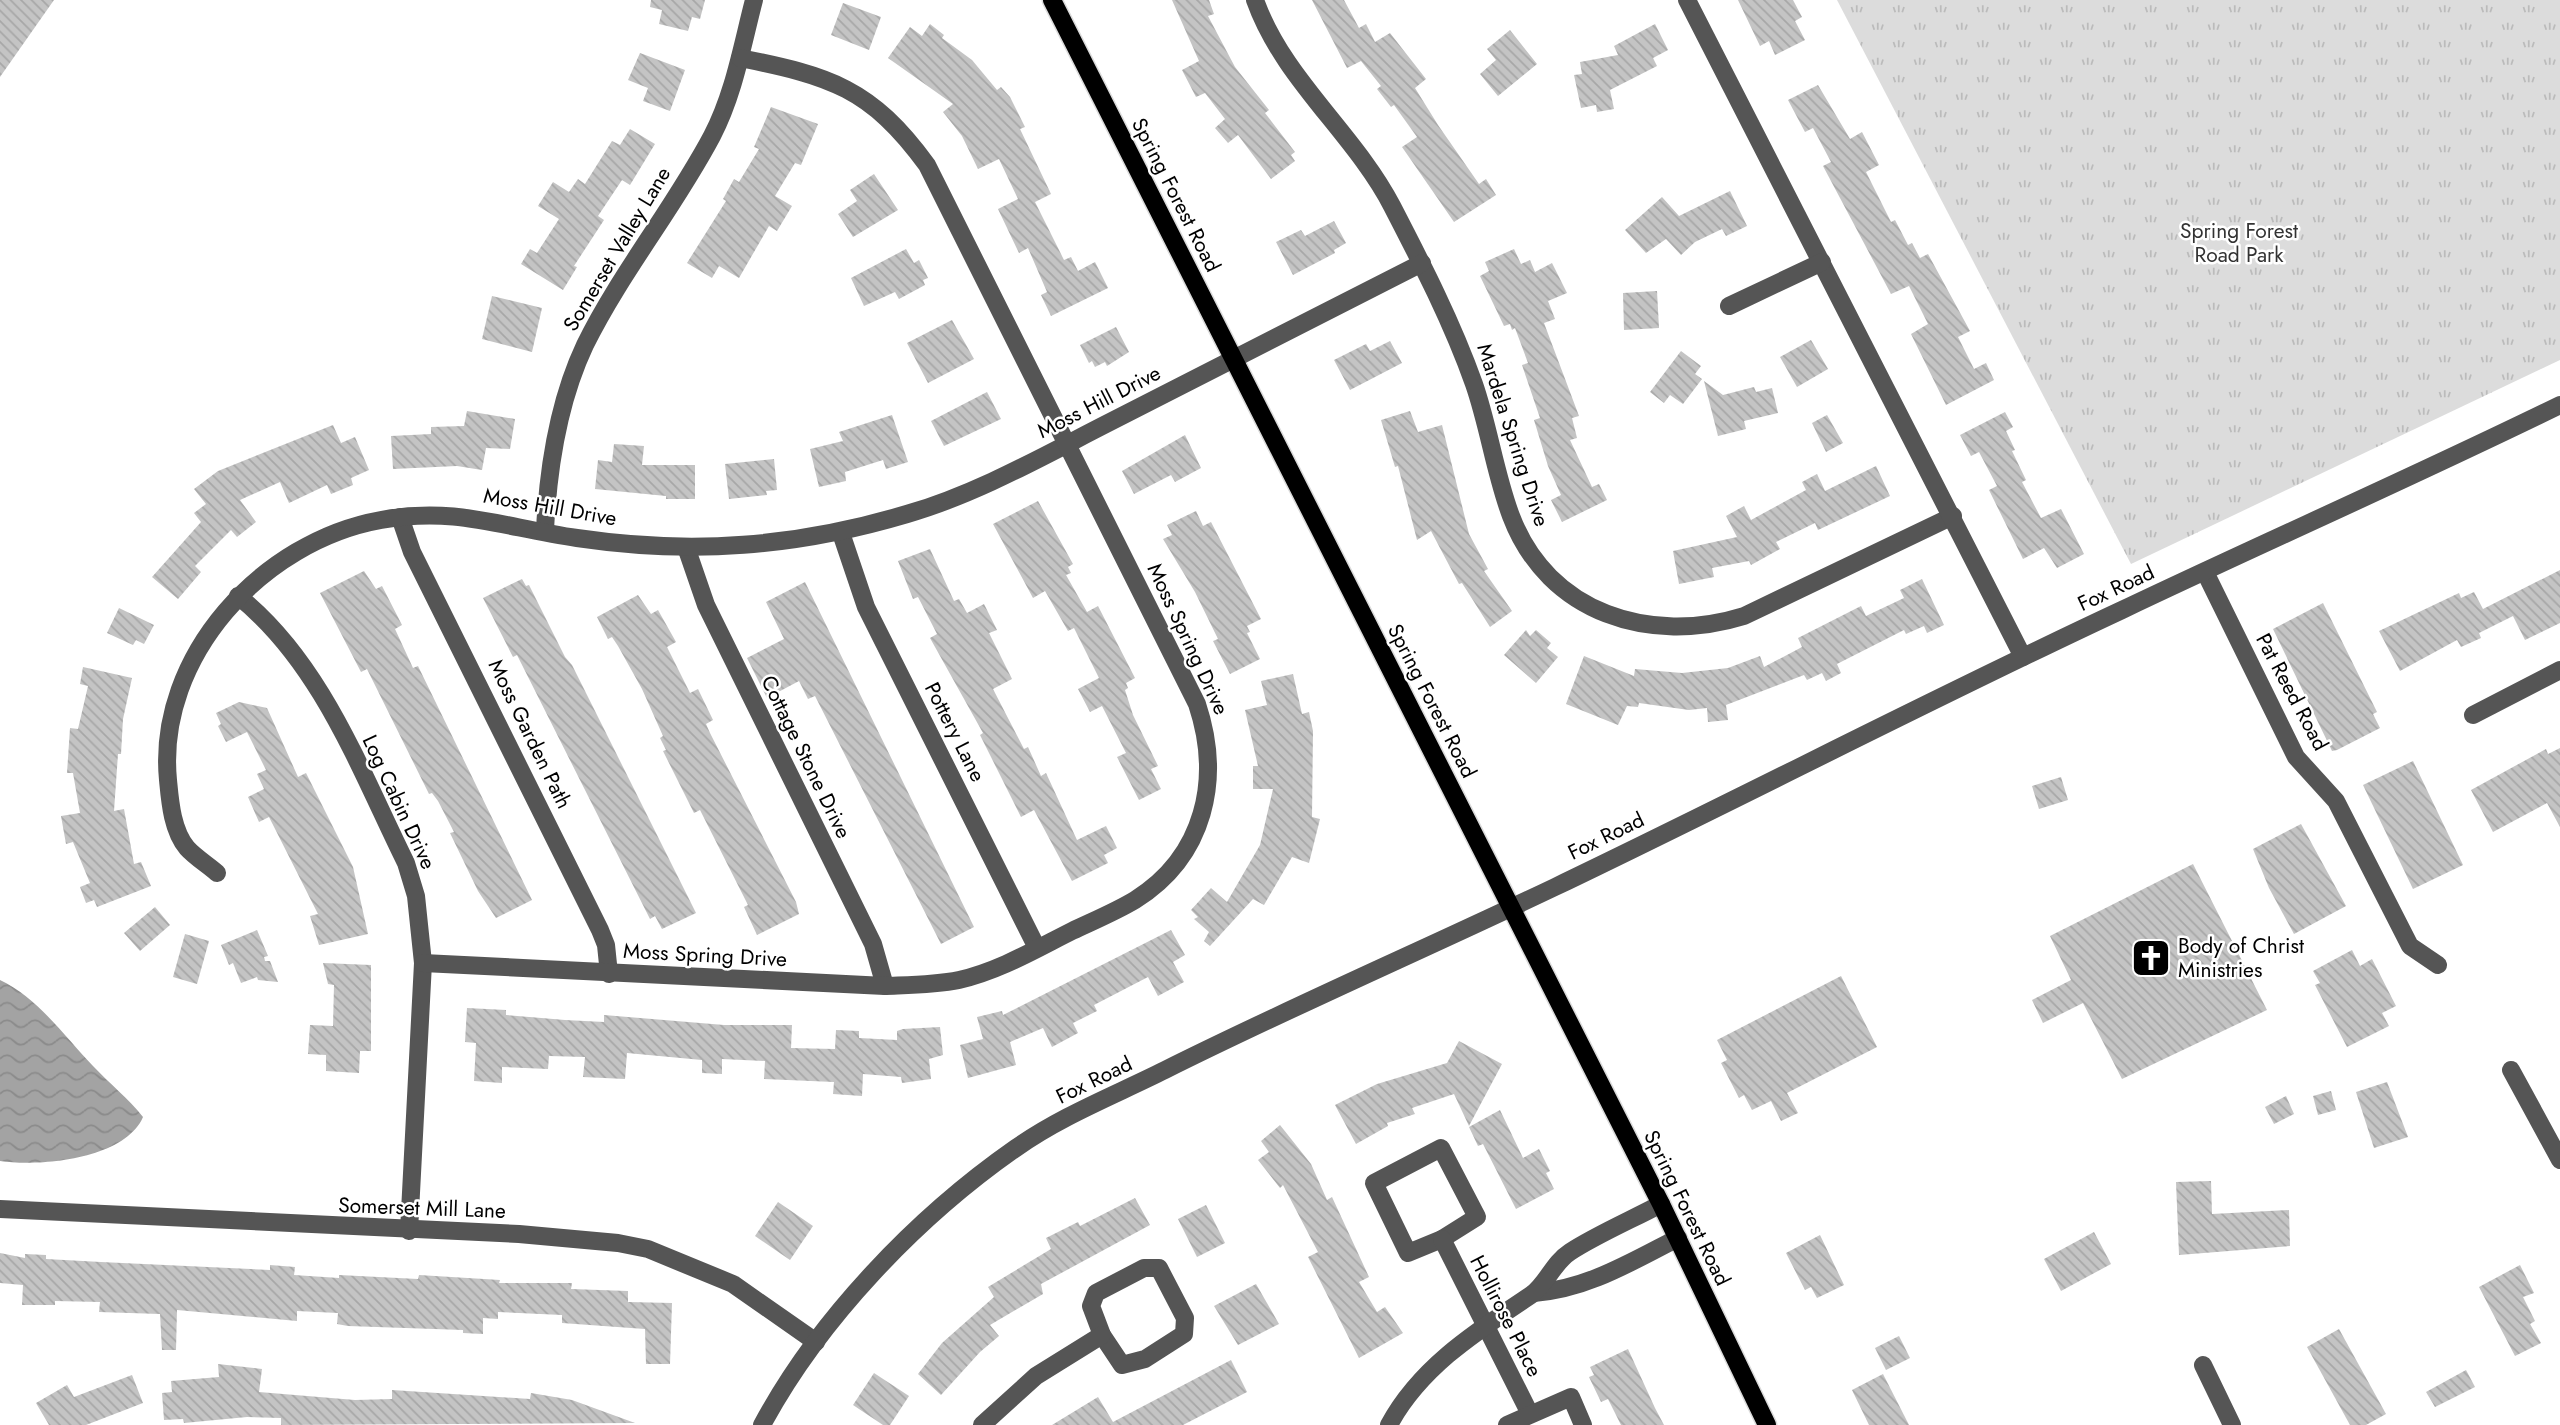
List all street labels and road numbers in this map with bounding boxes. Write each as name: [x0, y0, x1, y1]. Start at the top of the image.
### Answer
street label: Spring Forest Road: [1124, 113, 1228, 277]
street label: Somerset Valley Lane: [556, 161, 678, 337]
street label: Mardela Spring Drive: [1469, 340, 1557, 530]
street label: Moss Hill Drive: [1032, 358, 1166, 446]
street label: Moss Hill Drive: [481, 481, 619, 534]
street label: Fox Road: [2073, 557, 2159, 619]
street label: Moss Spring Drive: [1140, 558, 1236, 720]
street label: Spring Forest Road: [1380, 619, 1484, 783]
street label: Pat Reed Road: [2248, 628, 2336, 756]
street label: Moss Garden Path: [481, 654, 579, 814]
street label: Cottage Stone Drive: [754, 670, 859, 844]
street label: Pottery Lane: [917, 677, 993, 787]
street label: Log Cabin Drive: [355, 730, 443, 874]
street label: Fox Road: [1563, 805, 1649, 867]
street label: Moss Spring Drive: [622, 936, 788, 974]
street label: Fox Road: [1051, 1049, 1137, 1111]
street label: Spring Forest Road: [1636, 1125, 1738, 1291]
street label: Somerset Mill Lane: [338, 1190, 507, 1226]
street label: Hollirose Place: [1462, 1250, 1550, 1382]

